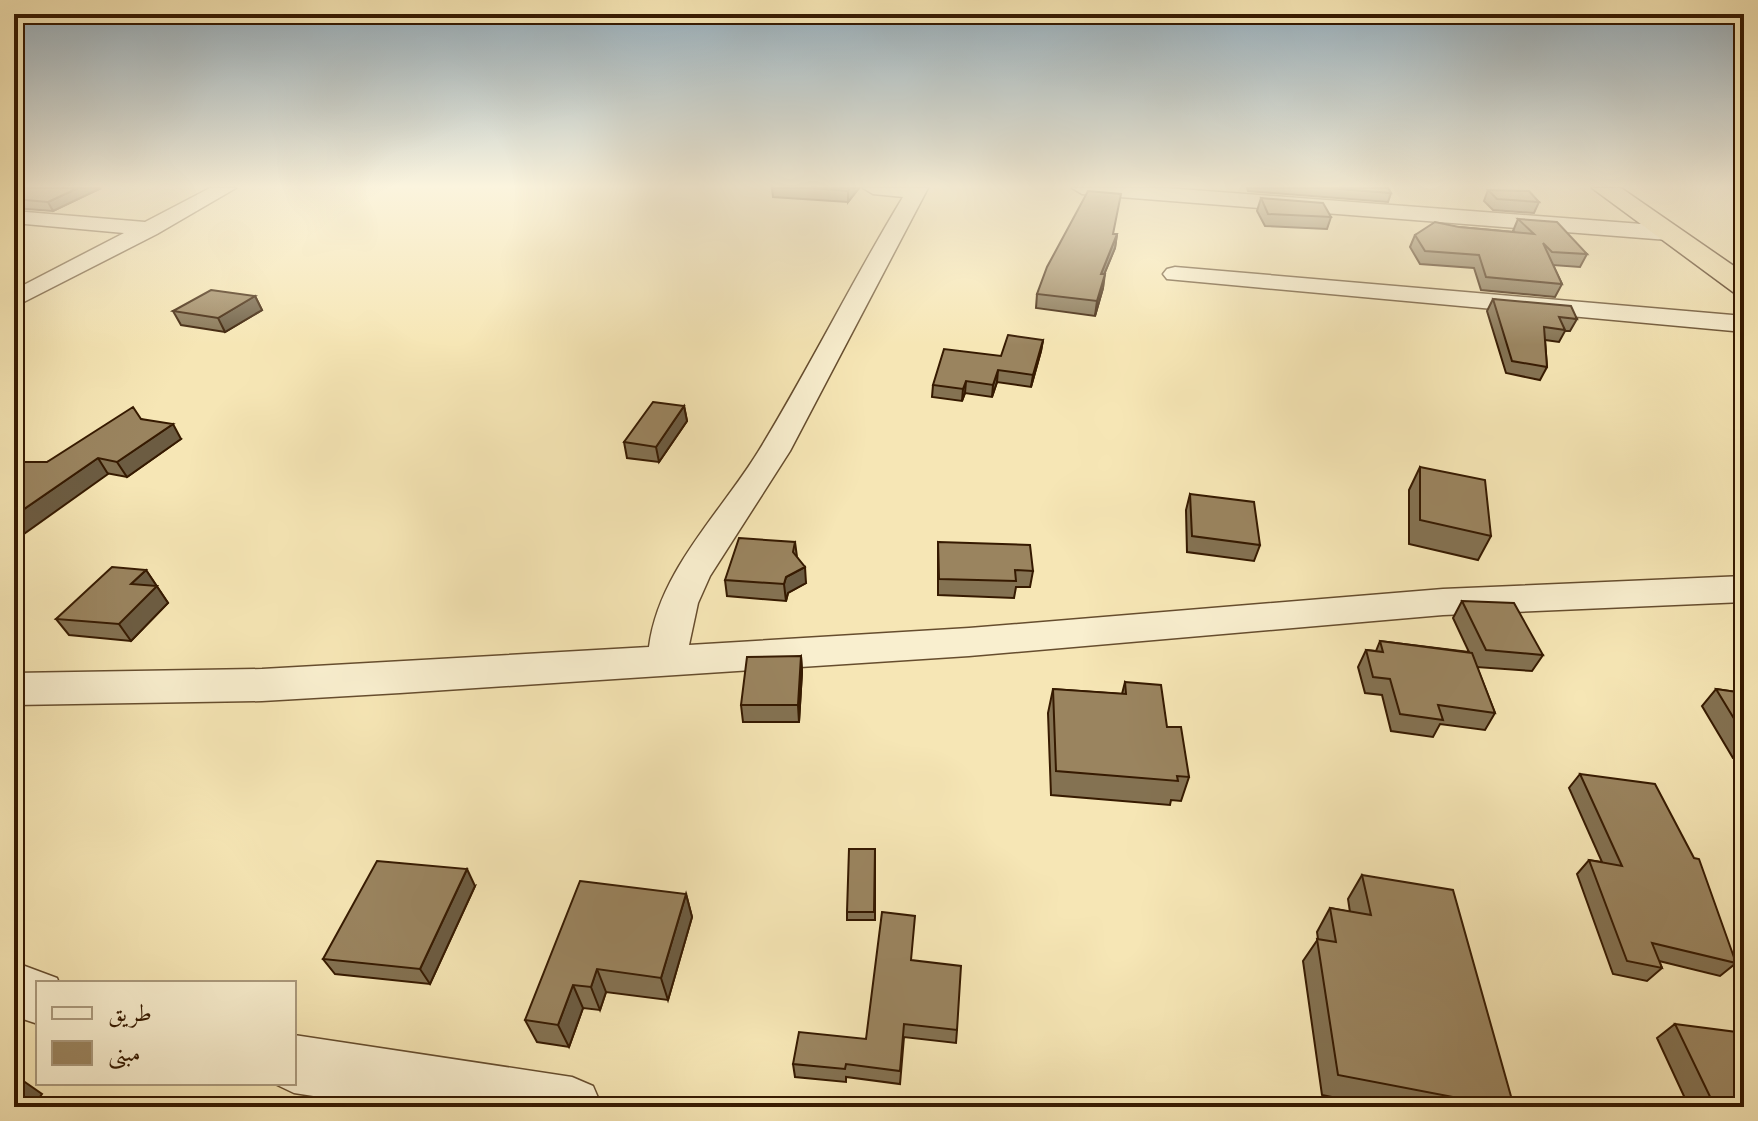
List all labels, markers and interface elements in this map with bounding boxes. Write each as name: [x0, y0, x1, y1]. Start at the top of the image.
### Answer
legend: [36, 981, 296, 1085]
text: طريق: [108, 997, 152, 1028]
text: مبنى: [108, 1037, 141, 1070]

